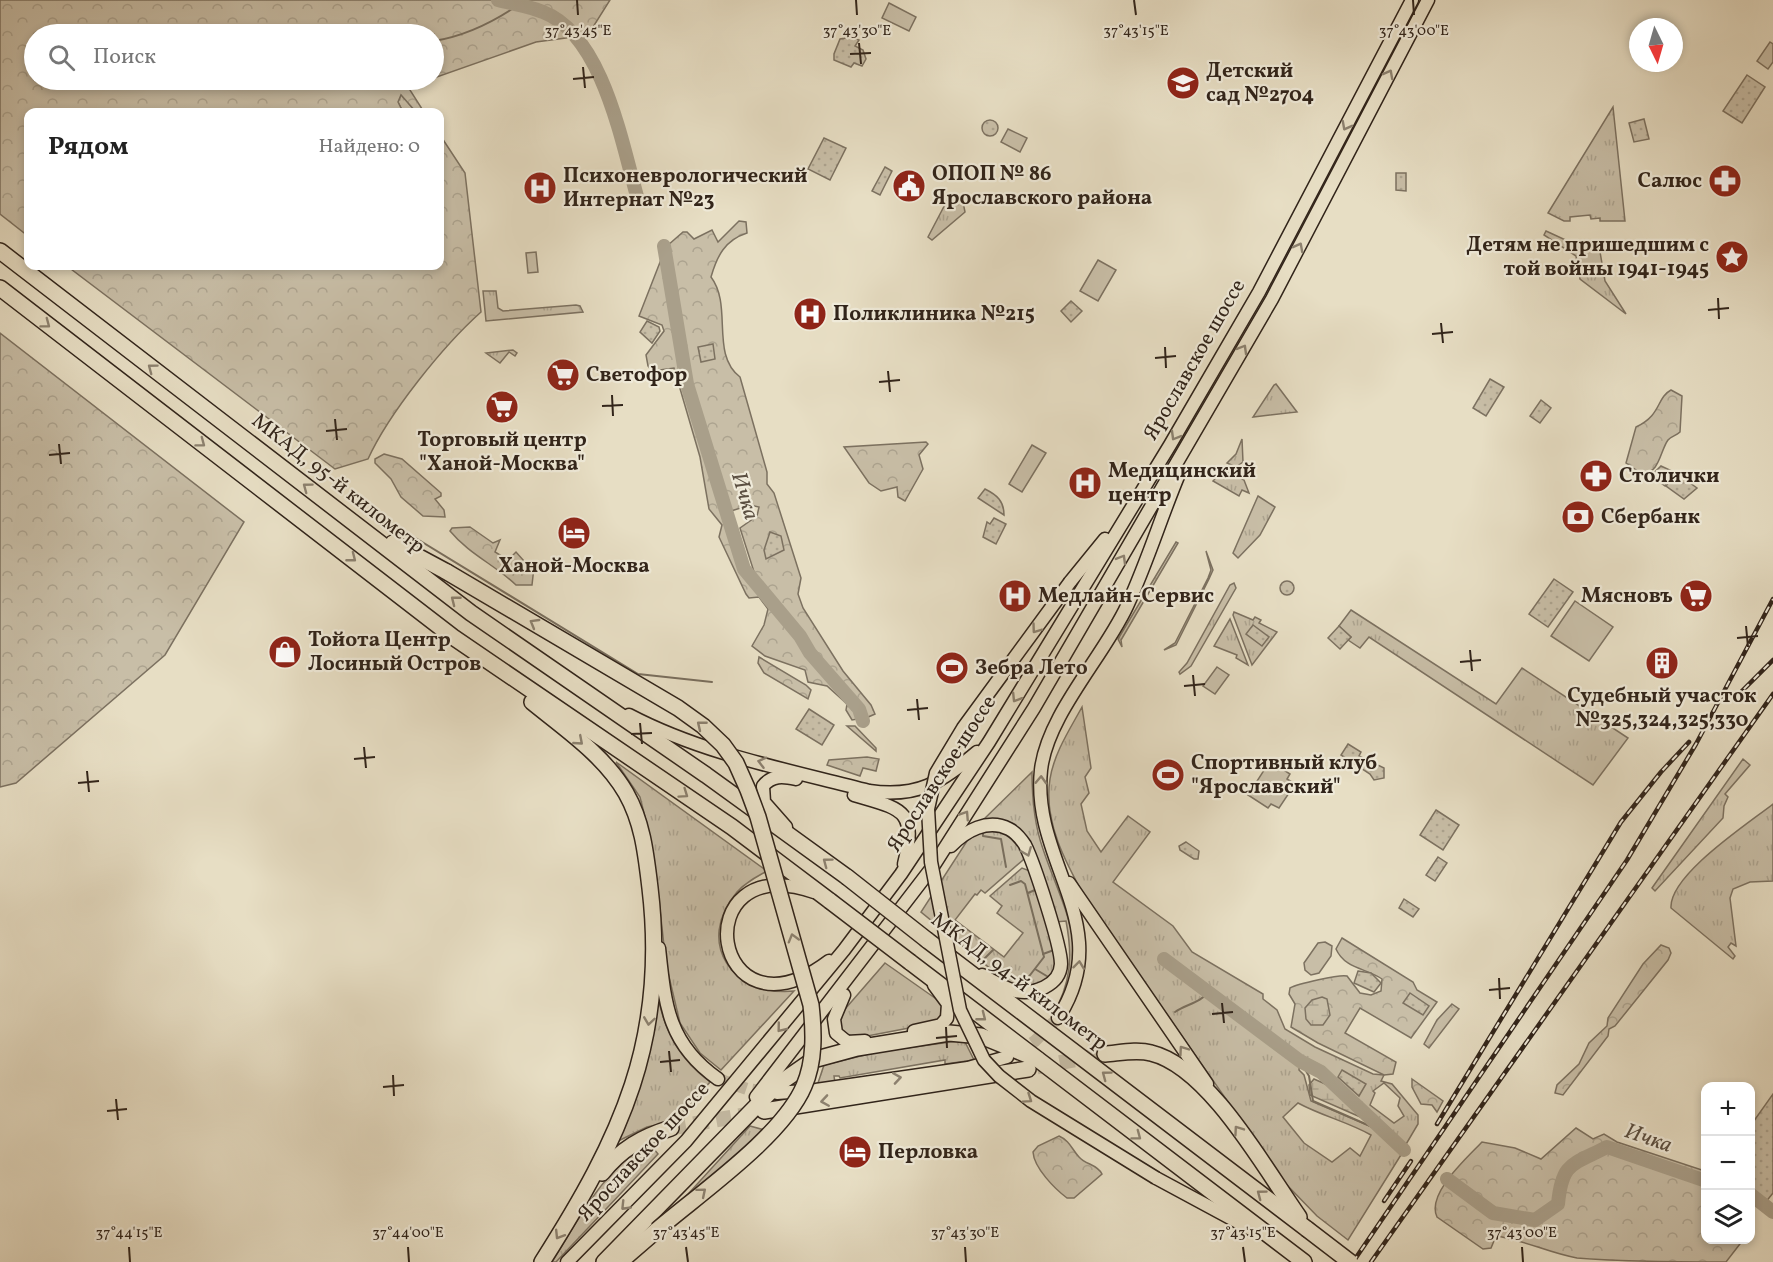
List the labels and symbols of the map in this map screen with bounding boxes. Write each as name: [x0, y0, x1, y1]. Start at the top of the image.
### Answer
north arrow: [1629, 18, 1683, 72]
text: 37°43'45"E: [544, 21, 612, 42]
text: 37°43'30"E: [823, 21, 891, 42]
text: 37°43'15"E: [1103, 21, 1169, 42]
text: 37°43'00"E: [1379, 21, 1449, 42]
place label: Детский сад №2704: [1206, 57, 1315, 110]
school or university icon: Детский сад №2704: [1165, 65, 1201, 101]
one-way arrow: [1382, 70, 1393, 80]
one-way arrow: [1342, 120, 1353, 130]
place label: ОПОП № 86 Ярославского района: [932, 160, 1152, 213]
place label: Психоневрологический Интернат №23: [563, 162, 808, 215]
pharmacy icon: Салюс: [1707, 163, 1743, 199]
place label: Салюс: [1638, 167, 1702, 196]
public building icon: ОПОП № 86 Ярославского района: [891, 168, 927, 204]
hospital icon: Психоневрологический Интернат №23: [522, 170, 558, 206]
place label: Детям не пришедшим с той войны 1941-1945: [1466, 231, 1709, 284]
place icon: Детям не пришедшим с той войны 1941-1945: [1714, 239, 1750, 275]
one-way arrow: [1291, 242, 1303, 253]
street label: Ярославское шоссе: [1137, 274, 1253, 446]
hospital icon: Поликлиника №215: [792, 296, 828, 332]
place label: Поликлиника №215: [833, 300, 1035, 329]
one-way arrow: [40, 317, 51, 328]
one-way arrow: [1236, 345, 1247, 355]
supermarket icon: Светофор: [545, 357, 581, 393]
place label: Светофор: [586, 361, 687, 390]
one-way arrow: [148, 364, 159, 375]
supermarket icon: Торговый центр "Ханой-Москва": [484, 389, 520, 425]
street label: МКАД, 95-й километр: [245, 407, 431, 561]
place label: Торговый центр "Ханой-Москва": [417, 426, 587, 479]
one-way arrow: [1171, 430, 1183, 440]
one-way arrow: [195, 435, 206, 446]
place label: Медицинский центр: [1108, 457, 1256, 510]
pharmacy icon: Столички: [1578, 458, 1614, 494]
place label: Столички: [1619, 462, 1720, 491]
hospital icon: Медицинский центр: [1067, 465, 1103, 501]
water label: Ичка: [722, 468, 766, 524]
one-way arrow: [303, 483, 314, 494]
bank icon: Сбербанк: [1560, 499, 1596, 535]
place label: Сбербанк: [1601, 503, 1700, 532]
hotel icon: Ханой-Москва: [556, 515, 592, 551]
one-way arrow: [345, 551, 356, 562]
place label: Ханой-Москва: [498, 552, 650, 581]
one-way arrow: [1115, 555, 1126, 565]
hospital icon: Медлайн-Сервис: [997, 578, 1033, 614]
supermarket icon: Мясновъ: [1678, 578, 1714, 614]
place label: Медлайн-Сервис: [1038, 582, 1214, 611]
place label: Мясновъ: [1581, 582, 1673, 611]
one-way arrow: [450, 597, 461, 608]
one-way arrow: [530, 619, 540, 631]
one-way arrow: [1032, 622, 1043, 633]
place label: Тойота Центр Лосиный Остров: [308, 626, 481, 679]
shop icon: Тойота Центр Лосиный Остров: [267, 634, 303, 670]
building icon: Судебный участок №325,324,325,330: [1644, 645, 1680, 681]
sports icon: Зебра Лето: [934, 650, 970, 686]
place label: Зебра Лето: [975, 654, 1088, 683]
place label: Судебный участок №325,324,325,330: [1567, 682, 1757, 735]
street label: Ярославское шоссе: [880, 690, 1004, 858]
one-way arrow: [1012, 692, 1024, 702]
one-way arrow: [696, 721, 707, 732]
one-way arrow: [572, 734, 583, 745]
place label: Спортивный клуб "Ярославский": [1191, 749, 1377, 802]
one-way arrow: [757, 757, 767, 770]
sports icon: Спортивный клуб "Ярославский": [1150, 757, 1186, 793]
one-way arrow: [1034, 776, 1047, 785]
one-way arrow: [678, 787, 689, 798]
one-way arrow: [957, 810, 968, 821]
one-way arrow: [1020, 846, 1032, 857]
one-way arrow: [822, 858, 833, 869]
street label: МКАД, 94-й километр: [925, 906, 1113, 1058]
one-way arrow: [788, 933, 800, 944]
one-way arrow: [1073, 960, 1085, 970]
one-way arrow: [975, 1010, 986, 1021]
one-way arrow: [644, 1017, 656, 1026]
one-way arrow: [778, 1021, 789, 1032]
one-way arrow: [1179, 1046, 1190, 1057]
one-way arrow: [1101, 1072, 1112, 1083]
one-way arrow: [893, 1073, 902, 1085]
street label: Ярославское шоссе: [571, 1076, 717, 1228]
one-way arrow: [1022, 1092, 1033, 1103]
one-way arrow: [821, 1095, 830, 1107]
water label: Ичка: [1620, 1116, 1676, 1162]
one-way arrow: [1234, 1125, 1245, 1136]
one-way arrow: [1130, 1128, 1141, 1139]
hotel icon: Перловка: [837, 1134, 873, 1170]
place label: Перловка: [878, 1138, 978, 1167]
one-way arrow: [695, 1188, 706, 1199]
one-way arrow: [1257, 1190, 1268, 1201]
one-way arrow: [621, 1199, 632, 1209]
text: 37°44'15"E: [95, 1223, 163, 1244]
text: 37°44'00"E: [372, 1223, 444, 1244]
text: 37°43'45"E: [652, 1223, 720, 1244]
text: 37°43'30"E: [931, 1223, 999, 1244]
text: 37°43'15"E: [1210, 1223, 1276, 1244]
text: 37°43'00"E: [1487, 1223, 1557, 1244]
one-way arrow: [555, 1228, 566, 1239]

